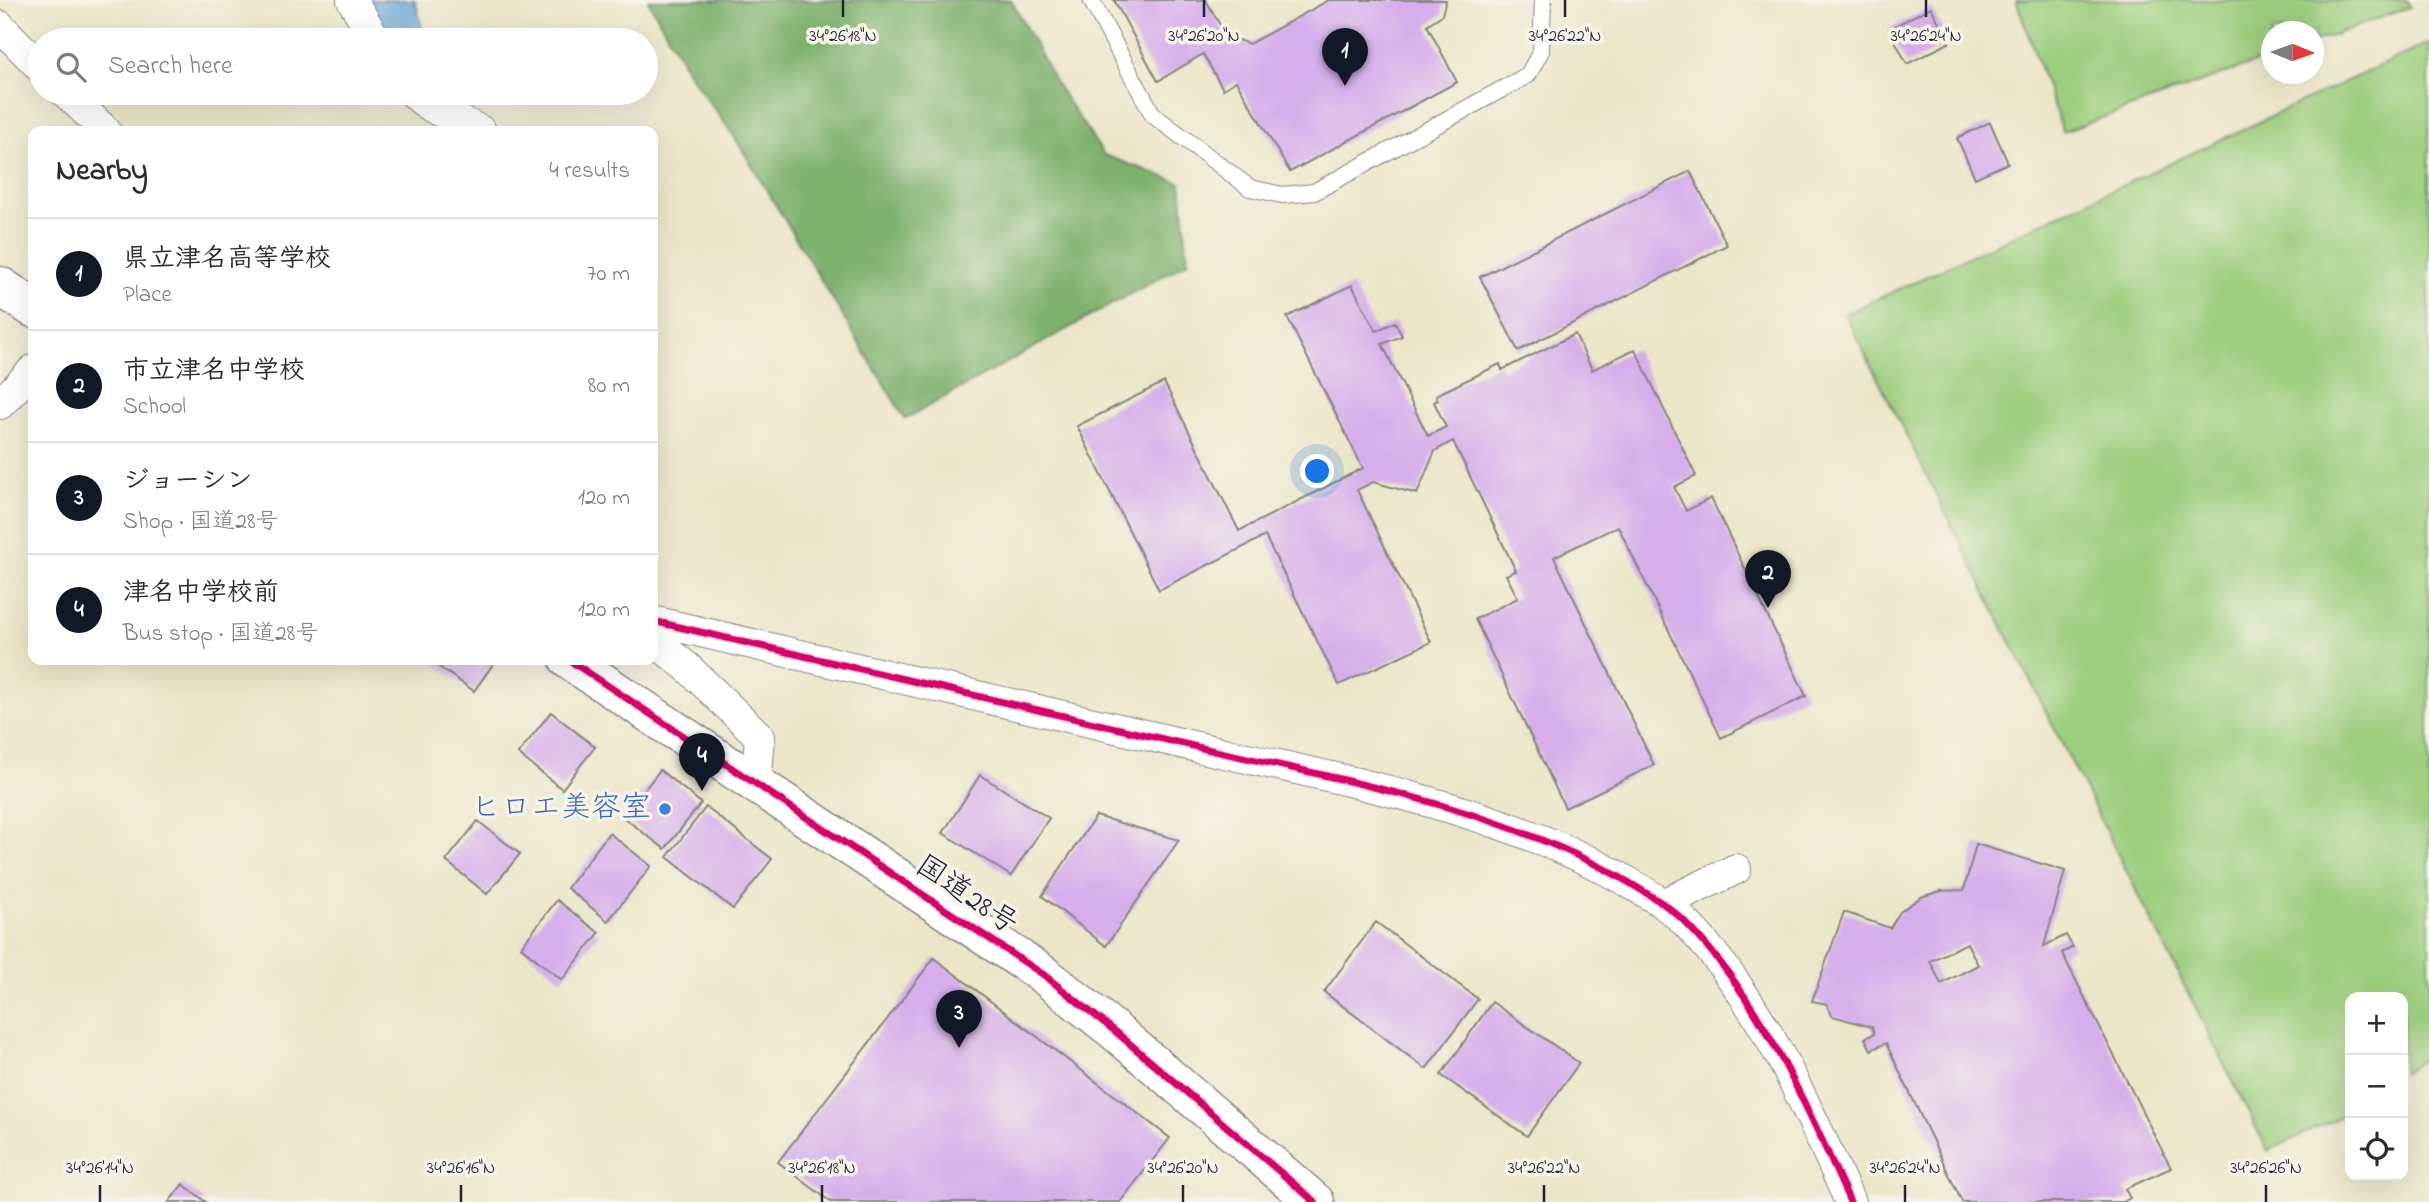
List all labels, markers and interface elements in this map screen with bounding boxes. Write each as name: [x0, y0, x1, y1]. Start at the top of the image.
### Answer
north arrow: [2261, 21, 2324, 84]
text: 34°26'18"N: [809, 24, 877, 50]
text: 34°26'20"N: [1168, 24, 1240, 50]
text: 34°26'22"N: [1529, 24, 1601, 50]
text: 34°26'24"N: [1890, 24, 1962, 50]
search box: [28, 28, 658, 105]
pin: 1: [1322, 28, 1368, 86]
icon: search: [52, 48, 90, 86]
text: Search here: [108, 48, 233, 86]
text: Nearby: [56, 150, 148, 194]
text: 4 results: [549, 155, 630, 188]
text: 県立津名高等学校: [123, 241, 331, 279]
text: 1: [75, 258, 83, 291]
text: 70 m: [587, 258, 630, 291]
text: Place: [123, 279, 172, 312]
text: 市立津名中学校: [123, 353, 305, 391]
text: 2: [73, 370, 85, 403]
text: 80 m: [588, 370, 630, 403]
text: School: [123, 391, 186, 424]
your location: [1300, 454, 1334, 488]
text: ジョーシン: [123, 463, 252, 501]
text: 3: [74, 482, 84, 515]
text: 120 m: [578, 482, 630, 515]
text: Shop · 国道28号: [123, 506, 279, 539]
pin: 2: [1745, 550, 1791, 608]
text: 津名中学校前: [123, 575, 279, 613]
text: 4: [74, 594, 84, 627]
text: 120 m: [578, 594, 630, 627]
text: Bus stop · 国道28号: [123, 618, 318, 651]
pin: 4: [679, 733, 725, 791]
place label: ヒロエ美容室: [471, 787, 651, 831]
marker: ヒロエ美容室: [657, 801, 673, 817]
street label: 国道28号: [906, 845, 1026, 947]
pin: 3: [936, 990, 982, 1048]
map controls: [2345, 992, 2408, 1181]
button: +: [2345, 992, 2408, 1055]
button: −: [2345, 1055, 2408, 1118]
button: locate: [2345, 1118, 2408, 1181]
text: 34°26'14"N: [66, 1156, 134, 1182]
text: 34°26'16"N: [427, 1156, 495, 1182]
text: 34°26'18"N: [788, 1156, 856, 1182]
text: 34°26'20"N: [1147, 1156, 1219, 1182]
text: 34°26'22"N: [1508, 1156, 1580, 1182]
text: 34°26'24"N: [1869, 1156, 1941, 1182]
text: 34°26'26"N: [2230, 1156, 2302, 1182]

